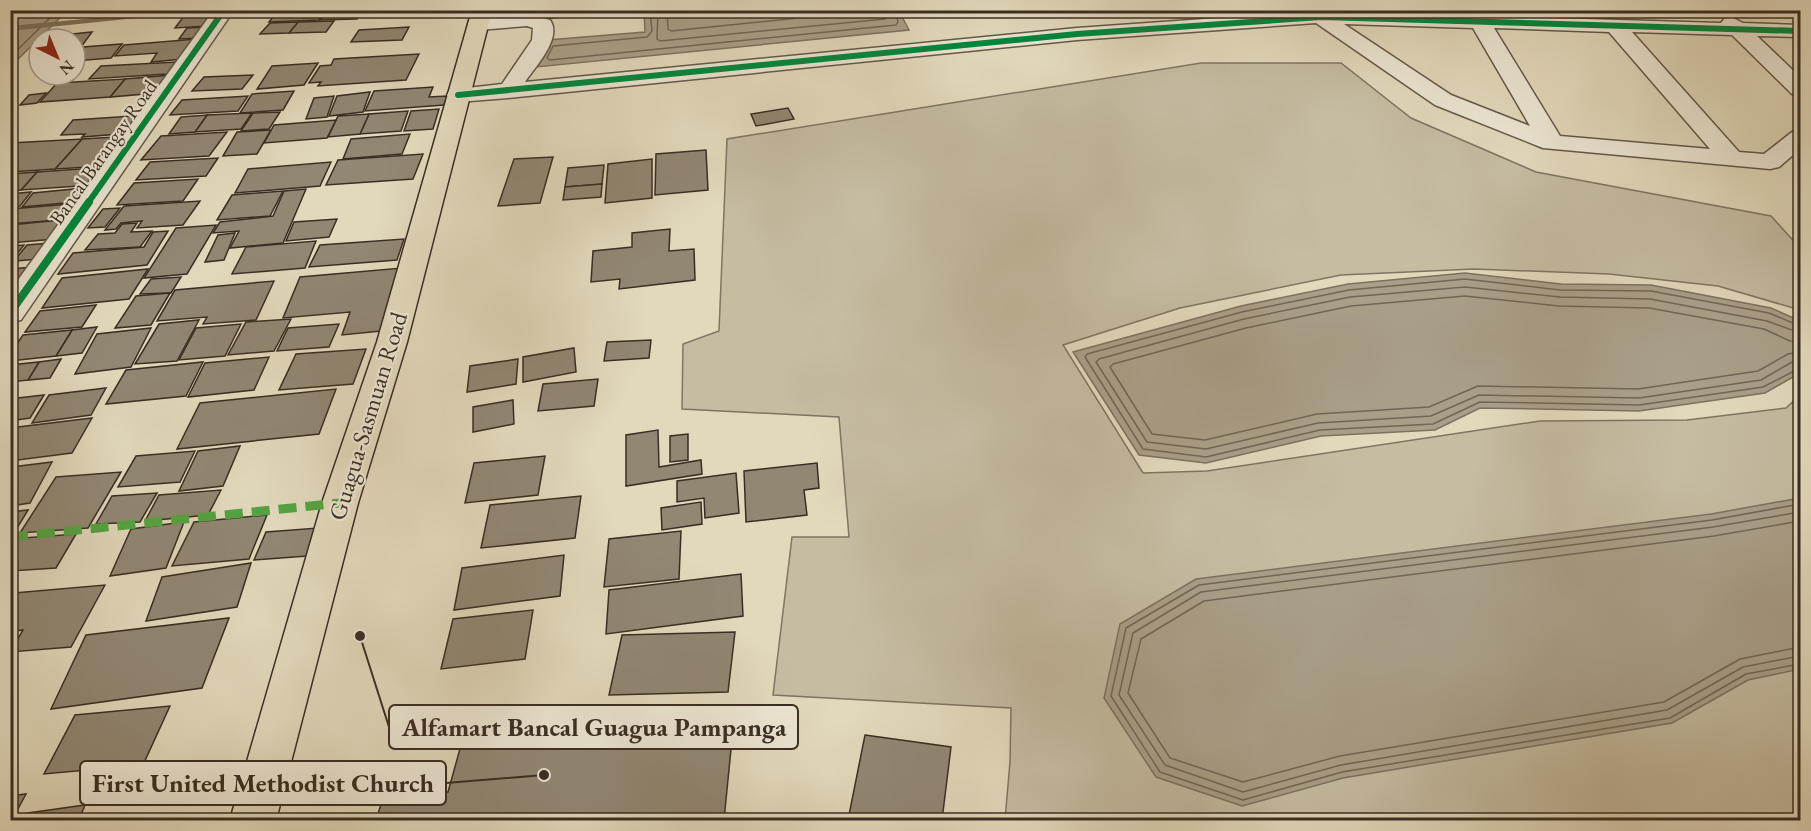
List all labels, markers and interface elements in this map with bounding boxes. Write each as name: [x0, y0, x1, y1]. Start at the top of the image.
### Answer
north arrow: [27, 27, 87, 87]
text: N: [55, 56, 79, 80]
street label: Bancal Barangay Road: [43, 74, 163, 229]
street label: Guagua-Sasmuan Road: [321, 307, 414, 524]
callout: Alfamart Bancal Guagua Pampanga: [389, 705, 798, 749]
text: Alfamart Bancal Guagua Pampanga: [401, 710, 787, 744]
callout: First United Methodist Church: [80, 761, 446, 805]
text: First United Methodist Church: [92, 766, 434, 800]

